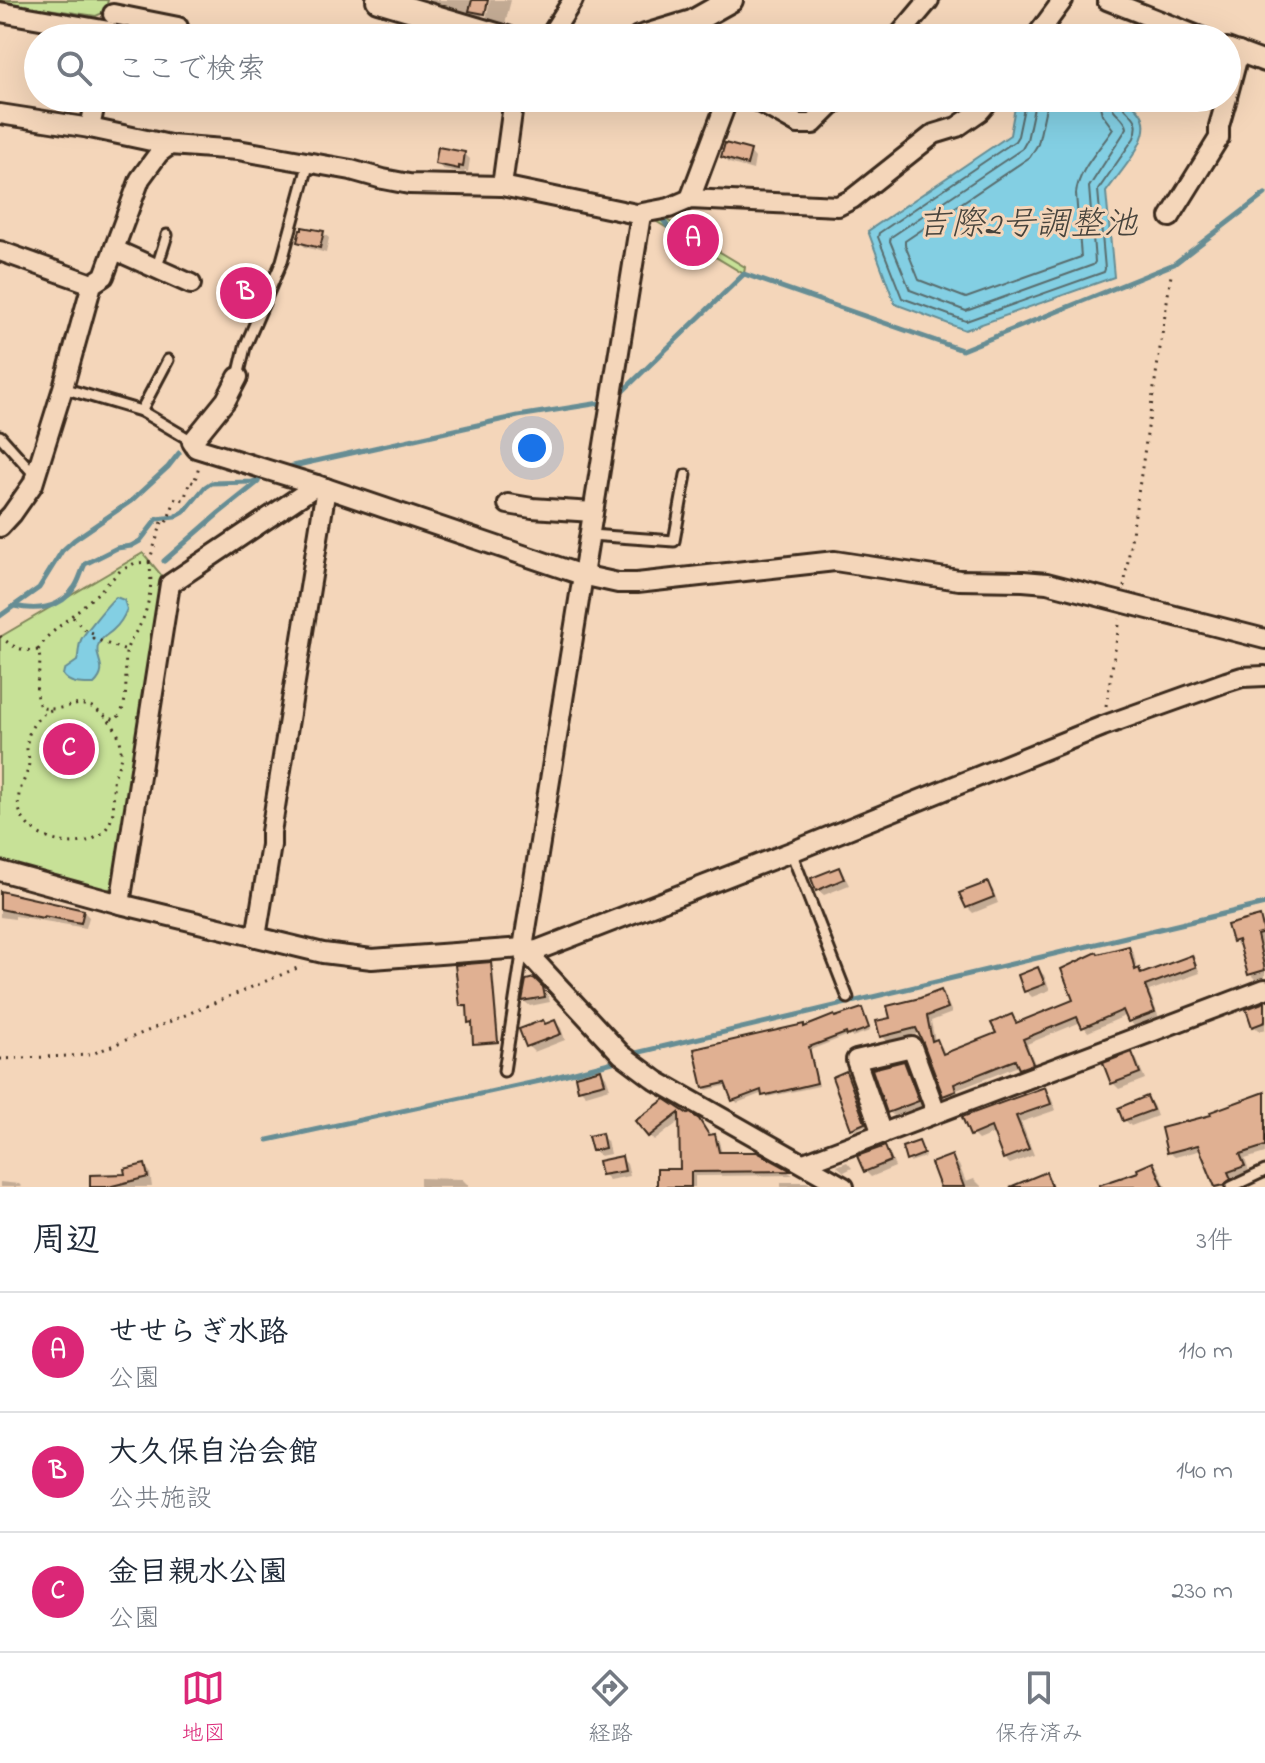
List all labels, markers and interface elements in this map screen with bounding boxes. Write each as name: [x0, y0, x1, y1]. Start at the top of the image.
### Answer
search box: [24, 24, 1241, 112]
icon: search: [52, 46, 96, 90]
text: ここで検索: [116, 49, 266, 93]
water label: 吉際2号調整池: [917, 201, 1138, 251]
pin: A: [667, 210, 719, 270]
pin: B: [220, 263, 272, 323]
your location: [512, 428, 552, 468]
pin: C: [43, 719, 95, 779]
text: 周辺: [32, 1217, 100, 1267]
text: 3件: [1196, 1223, 1233, 1261]
text: せせらぎ水路: [108, 1312, 288, 1356]
text: A: [50, 1333, 66, 1371]
text: 110 m: [1179, 1333, 1233, 1371]
text: 公園: [108, 1361, 160, 1399]
text: 大久保自治会館: [108, 1432, 318, 1476]
text: B: [49, 1453, 67, 1491]
text: 140 m: [1176, 1453, 1233, 1491]
text: 公共施設: [108, 1481, 212, 1519]
text: 金目親水公園: [108, 1552, 288, 1596]
text: C: [51, 1573, 65, 1611]
text: 230 m: [1171, 1573, 1233, 1611]
text: 公園: [108, 1601, 160, 1639]
tab: 地図: [181, 1666, 226, 1751]
tab: 経路: [588, 1666, 633, 1751]
tab: 保存済み: [995, 1666, 1084, 1751]

